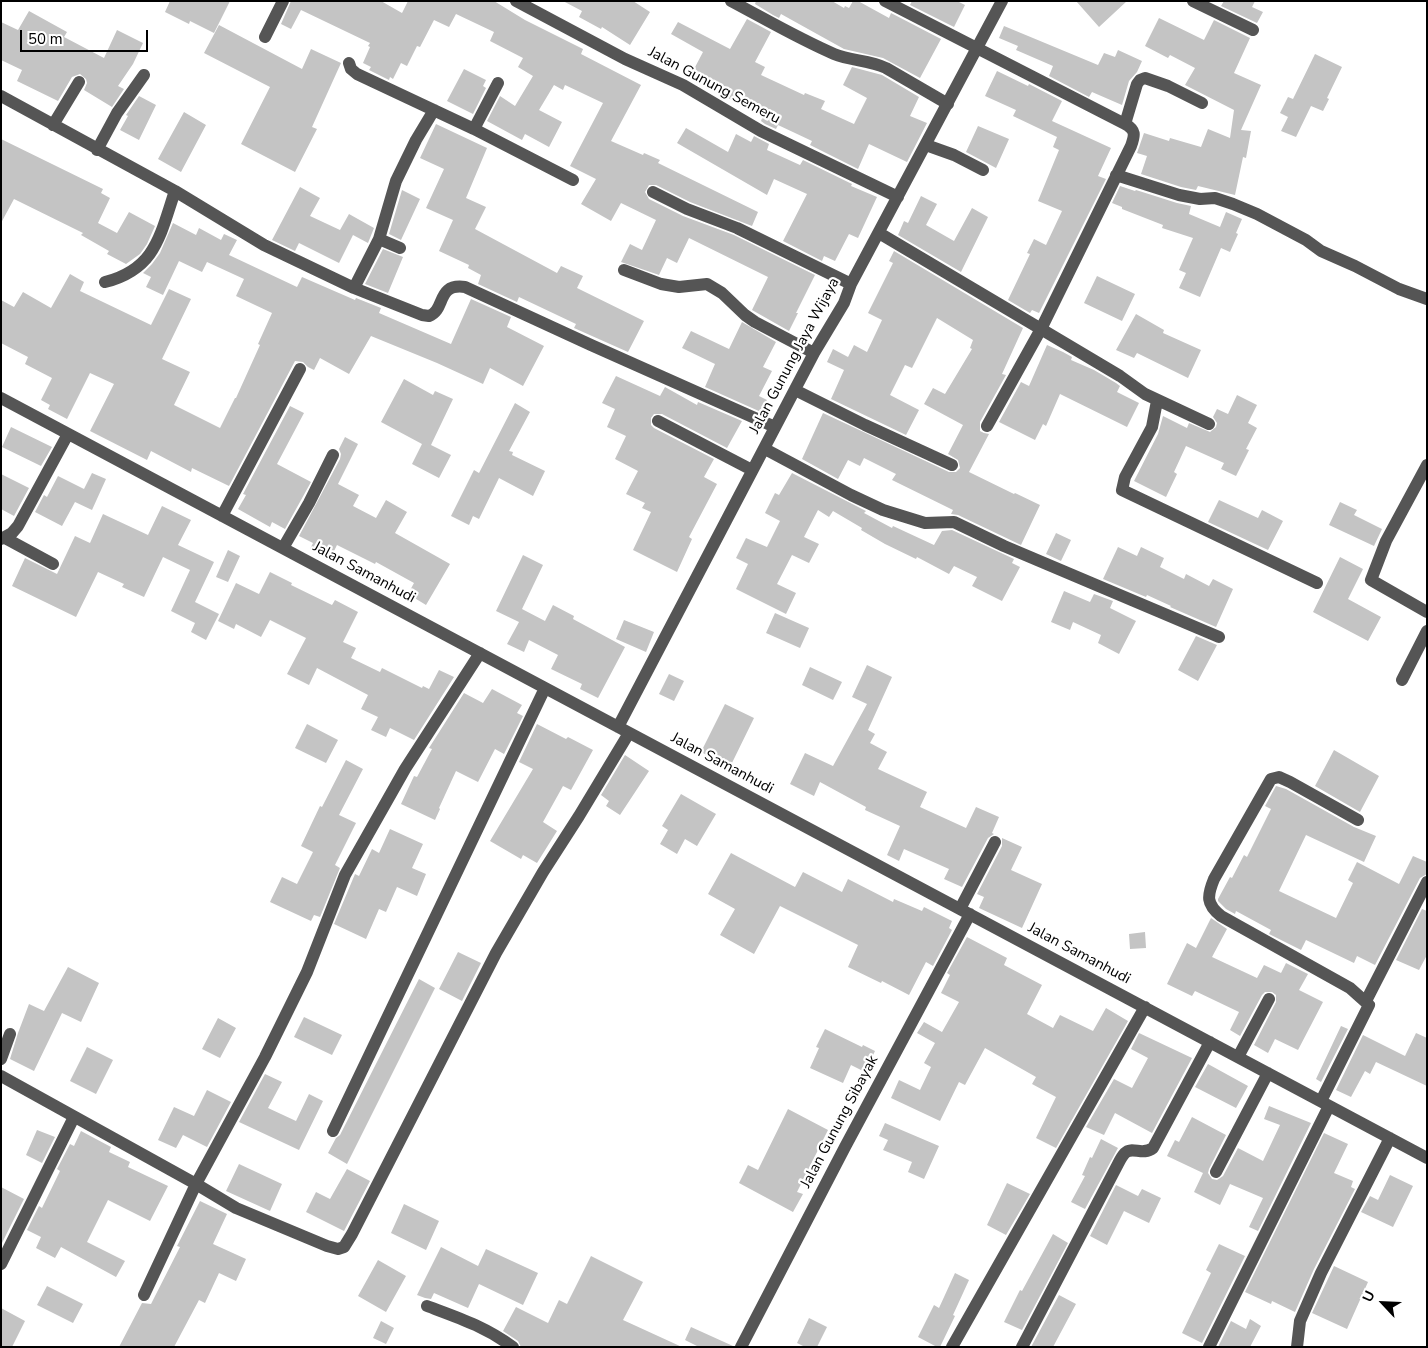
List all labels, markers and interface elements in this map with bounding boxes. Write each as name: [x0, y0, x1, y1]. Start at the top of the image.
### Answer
scale bar: [22, 20, 150, 52]
text: 50 m: [28, 29, 63, 49]
street label: Jalan Gunung Semeru: [645, 44, 783, 128]
street label: Jalan Gunung Jaya Wijaya: [746, 275, 844, 437]
street label: Jalan Samanhudi: [310, 538, 418, 608]
street label: Jalan Samanhudi: [668, 729, 776, 799]
street label: Jalan Samanhudi: [1025, 919, 1133, 989]
street label: Jalan Gunung Sibayak: [797, 1053, 883, 1191]
north arrow: [1358, 1278, 1408, 1328]
text: U: [1358, 1288, 1380, 1305]

